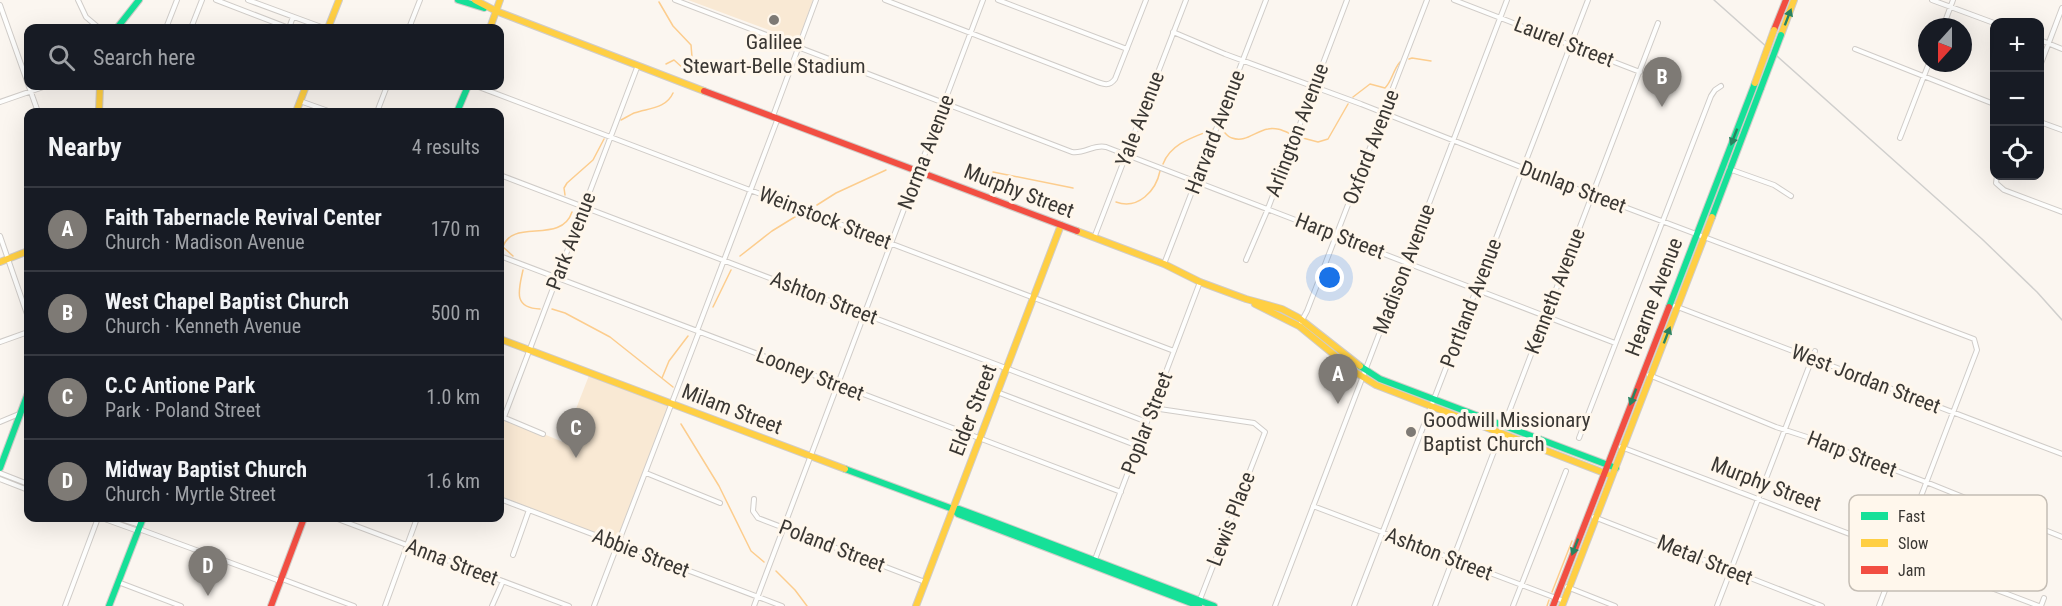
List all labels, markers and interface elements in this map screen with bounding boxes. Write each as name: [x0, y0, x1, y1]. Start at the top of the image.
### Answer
one-way arrow: [1783, 8, 1793, 26]
street label: Laurel Street: [1511, 12, 1617, 72]
marker: Galilee Stewart-Belle Stadium: [767, 13, 781, 27]
north arrow: [1918, 18, 1972, 72]
map controls: [1990, 18, 2044, 180]
button: +: [1990, 18, 2044, 72]
search box: [24, 24, 504, 90]
place label: Galilee Stewart-Belle Stadium: [683, 30, 865, 78]
icon: search: [45, 41, 78, 74]
text: Search here: [93, 45, 195, 70]
pin: B: [1642, 57, 1682, 107]
street label: Arlington Avenue: [1261, 60, 1333, 200]
street label: Harvard Avenue: [1180, 67, 1250, 197]
street label: Yale Avenue: [1111, 68, 1169, 170]
button: −: [1990, 72, 2044, 126]
street label: Oxford Avenue: [1338, 86, 1404, 208]
street label: Norma Avenue: [893, 91, 959, 213]
button: locate: [1990, 126, 2044, 180]
one-way arrow: [1728, 128, 1738, 146]
text: Nearby: [48, 132, 122, 162]
text: 4 results: [412, 135, 480, 159]
street label: Dunlap Street: [1517, 156, 1629, 218]
street label: Murphy Street: [961, 159, 1077, 223]
street label: Weinstock Street: [755, 182, 895, 254]
street label: Park Avenue: [541, 189, 601, 293]
street label: Madison Avenue: [1368, 201, 1440, 337]
text: Faith Tabernacle Revival Center: [105, 205, 382, 230]
street label: Harp Street: [1292, 208, 1388, 264]
text: A: [62, 217, 73, 241]
text: 170 m: [431, 217, 480, 241]
street label: Kenneth Avenue: [1520, 225, 1590, 357]
text: Church · Madison Avenue: [105, 230, 305, 254]
street label: Hearne Avenue: [1620, 234, 1688, 359]
street label: Portland Avenue: [1435, 235, 1507, 371]
your location: [1315, 263, 1344, 292]
street label: Ashton Street: [767, 267, 881, 329]
text: West Chapel Baptist Church: [105, 289, 349, 314]
text: B: [62, 301, 73, 325]
text: 500 m: [431, 301, 480, 325]
text: Church · Kenneth Avenue: [105, 314, 301, 338]
one-way arrow: [1663, 326, 1672, 344]
street label: West Jordan Street: [1788, 340, 1944, 418]
street label: Looney Street: [753, 342, 867, 406]
pin: A: [1318, 354, 1358, 404]
street label: Elder Street: [945, 361, 1001, 459]
street label: Poplar Street: [1116, 368, 1178, 478]
text: C.C Antione Park: [105, 373, 255, 398]
street label: Milam Street: [678, 379, 786, 439]
text: C: [62, 385, 73, 409]
text: 1.0 km: [426, 385, 480, 409]
one-way arrow: [1628, 389, 1638, 407]
text: Park · Poland Street: [105, 398, 261, 422]
pin: C: [556, 408, 596, 458]
place label: Goodwill Missionary Baptist Church: [1423, 408, 1591, 456]
marker: Goodwill Missionary Baptist Church: [1404, 425, 1418, 439]
street label: Harp Street: [1804, 426, 1900, 482]
street label: Murphy Street: [1708, 452, 1824, 516]
text: Midway Baptist Church: [105, 457, 307, 482]
street label: Lewis Place: [1202, 468, 1260, 569]
text: D: [62, 469, 73, 493]
text: 1.6 km: [426, 469, 480, 493]
text: Church · Myrtle Street: [105, 482, 276, 506]
legend: [1849, 495, 2047, 591]
text: Fast: [1898, 507, 1925, 526]
street label: Poland Street: [776, 515, 888, 577]
street label: Ashton Street: [1382, 523, 1496, 585]
street label: Abbie Street: [589, 524, 693, 582]
street label: Metal Street: [1654, 530, 1756, 590]
street label: Anna Street: [403, 533, 501, 591]
text: Slow: [1898, 534, 1928, 553]
one-way arrow: [1570, 538, 1580, 556]
pin: D: [188, 546, 228, 596]
text: Jam: [1898, 561, 1925, 580]

